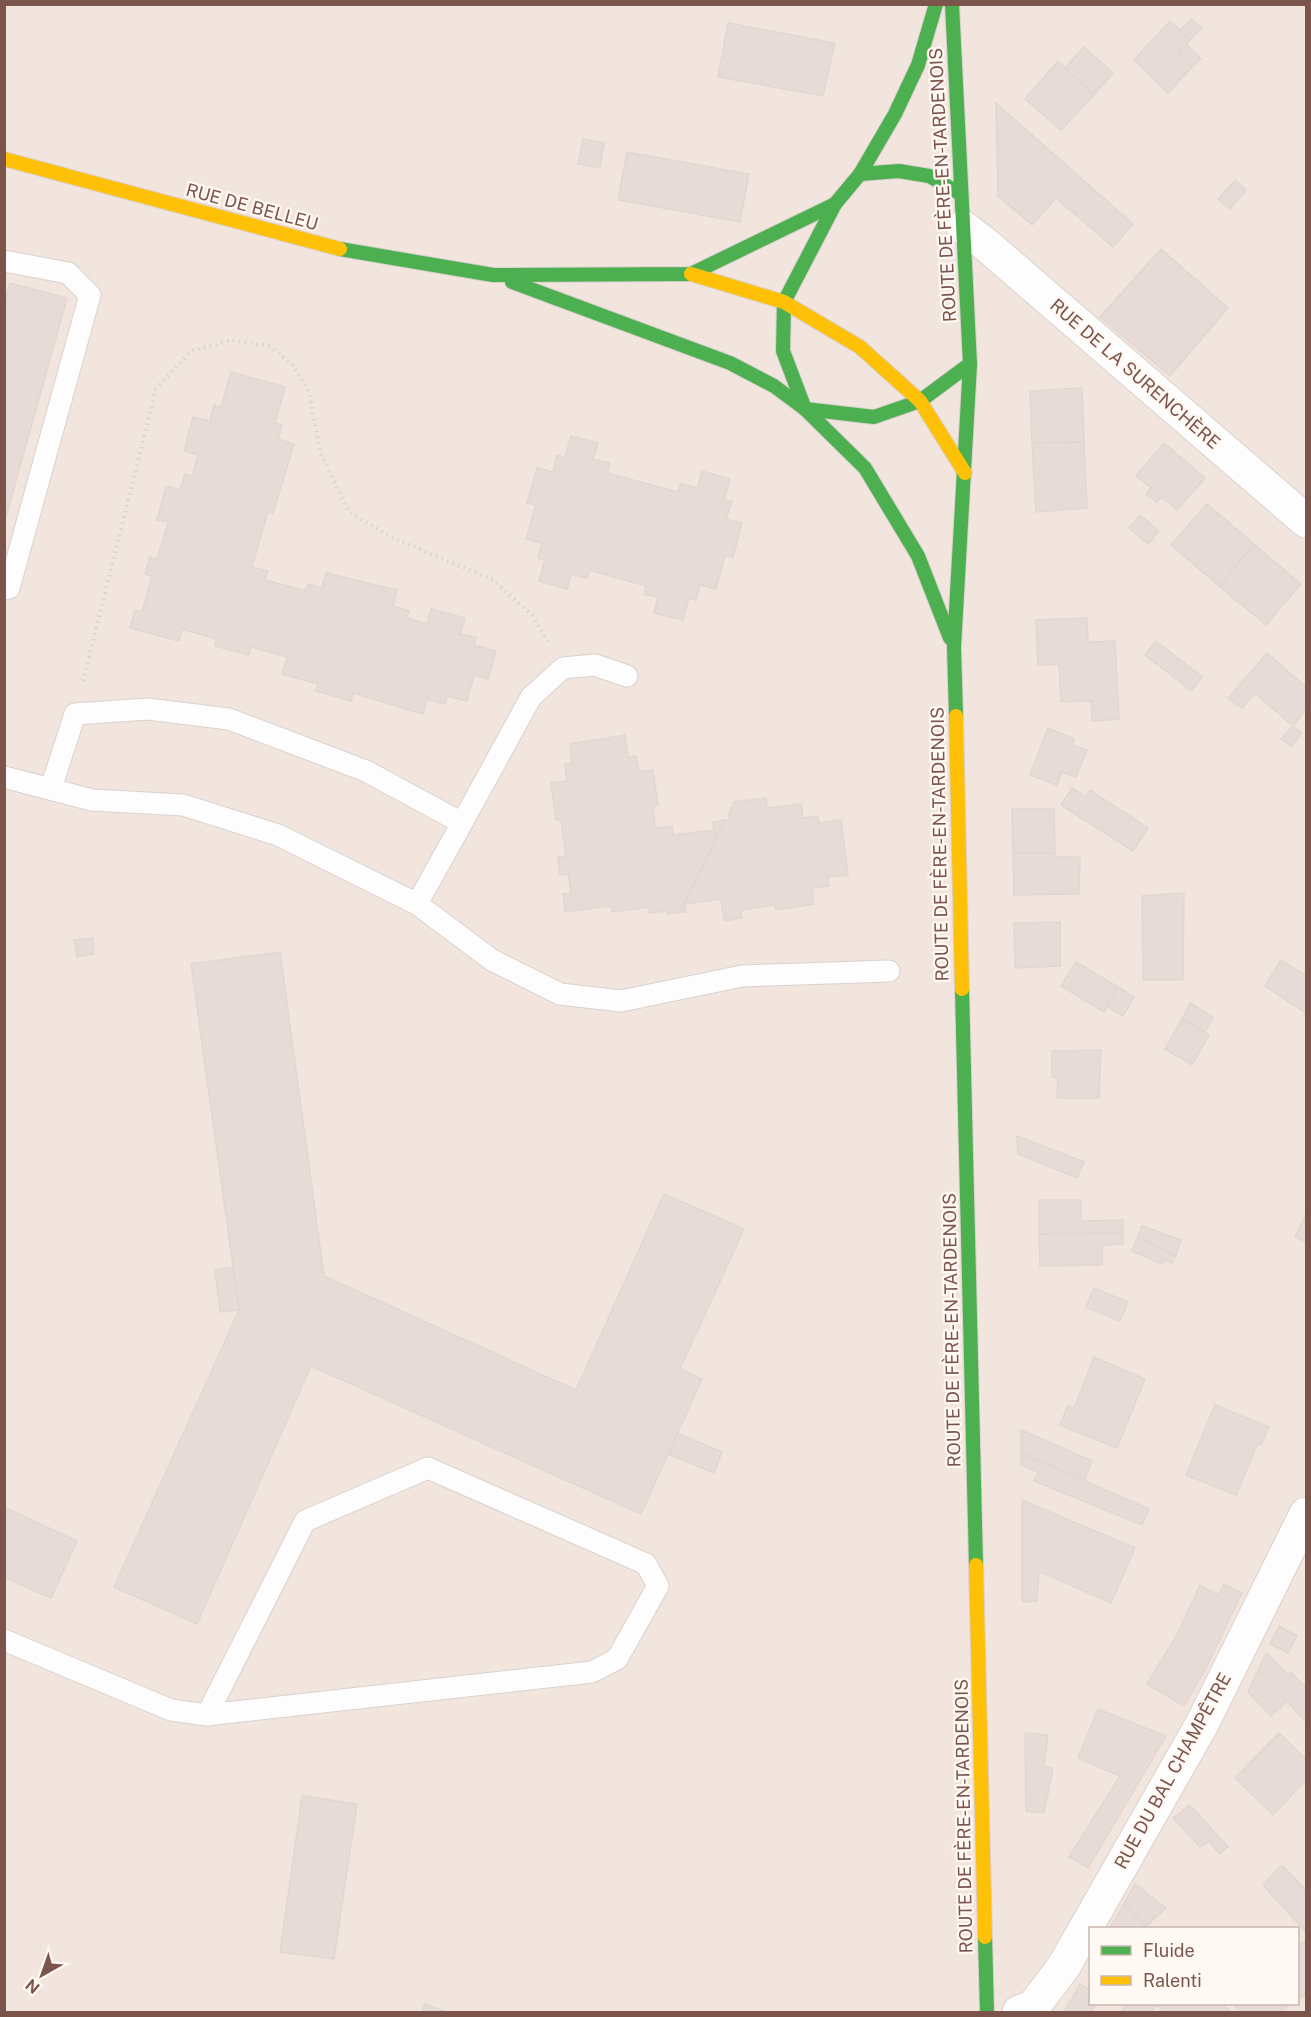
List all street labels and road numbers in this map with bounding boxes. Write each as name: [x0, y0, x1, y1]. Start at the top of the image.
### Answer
street label: ROUTE DE FÈRE-EN-TARDENOIS: [924, 47, 960, 323]
street label: RUE DE BELLEU: [184, 179, 321, 234]
street label: RUE DE LA SURENCHÈRE: [1046, 293, 1225, 453]
street label: ROUTE DE FÈRE-EN-TARDENOIS: [926, 707, 952, 982]
street label: ROUTE DE FÈRE-EN-TARDENOIS: [938, 1193, 964, 1468]
street label: RUE DU BAL CHAMPÊTRE: [1110, 1669, 1235, 1872]
street label: ROUTE DE FÈRE-EN-TARDENOIS: [950, 1679, 976, 1954]

